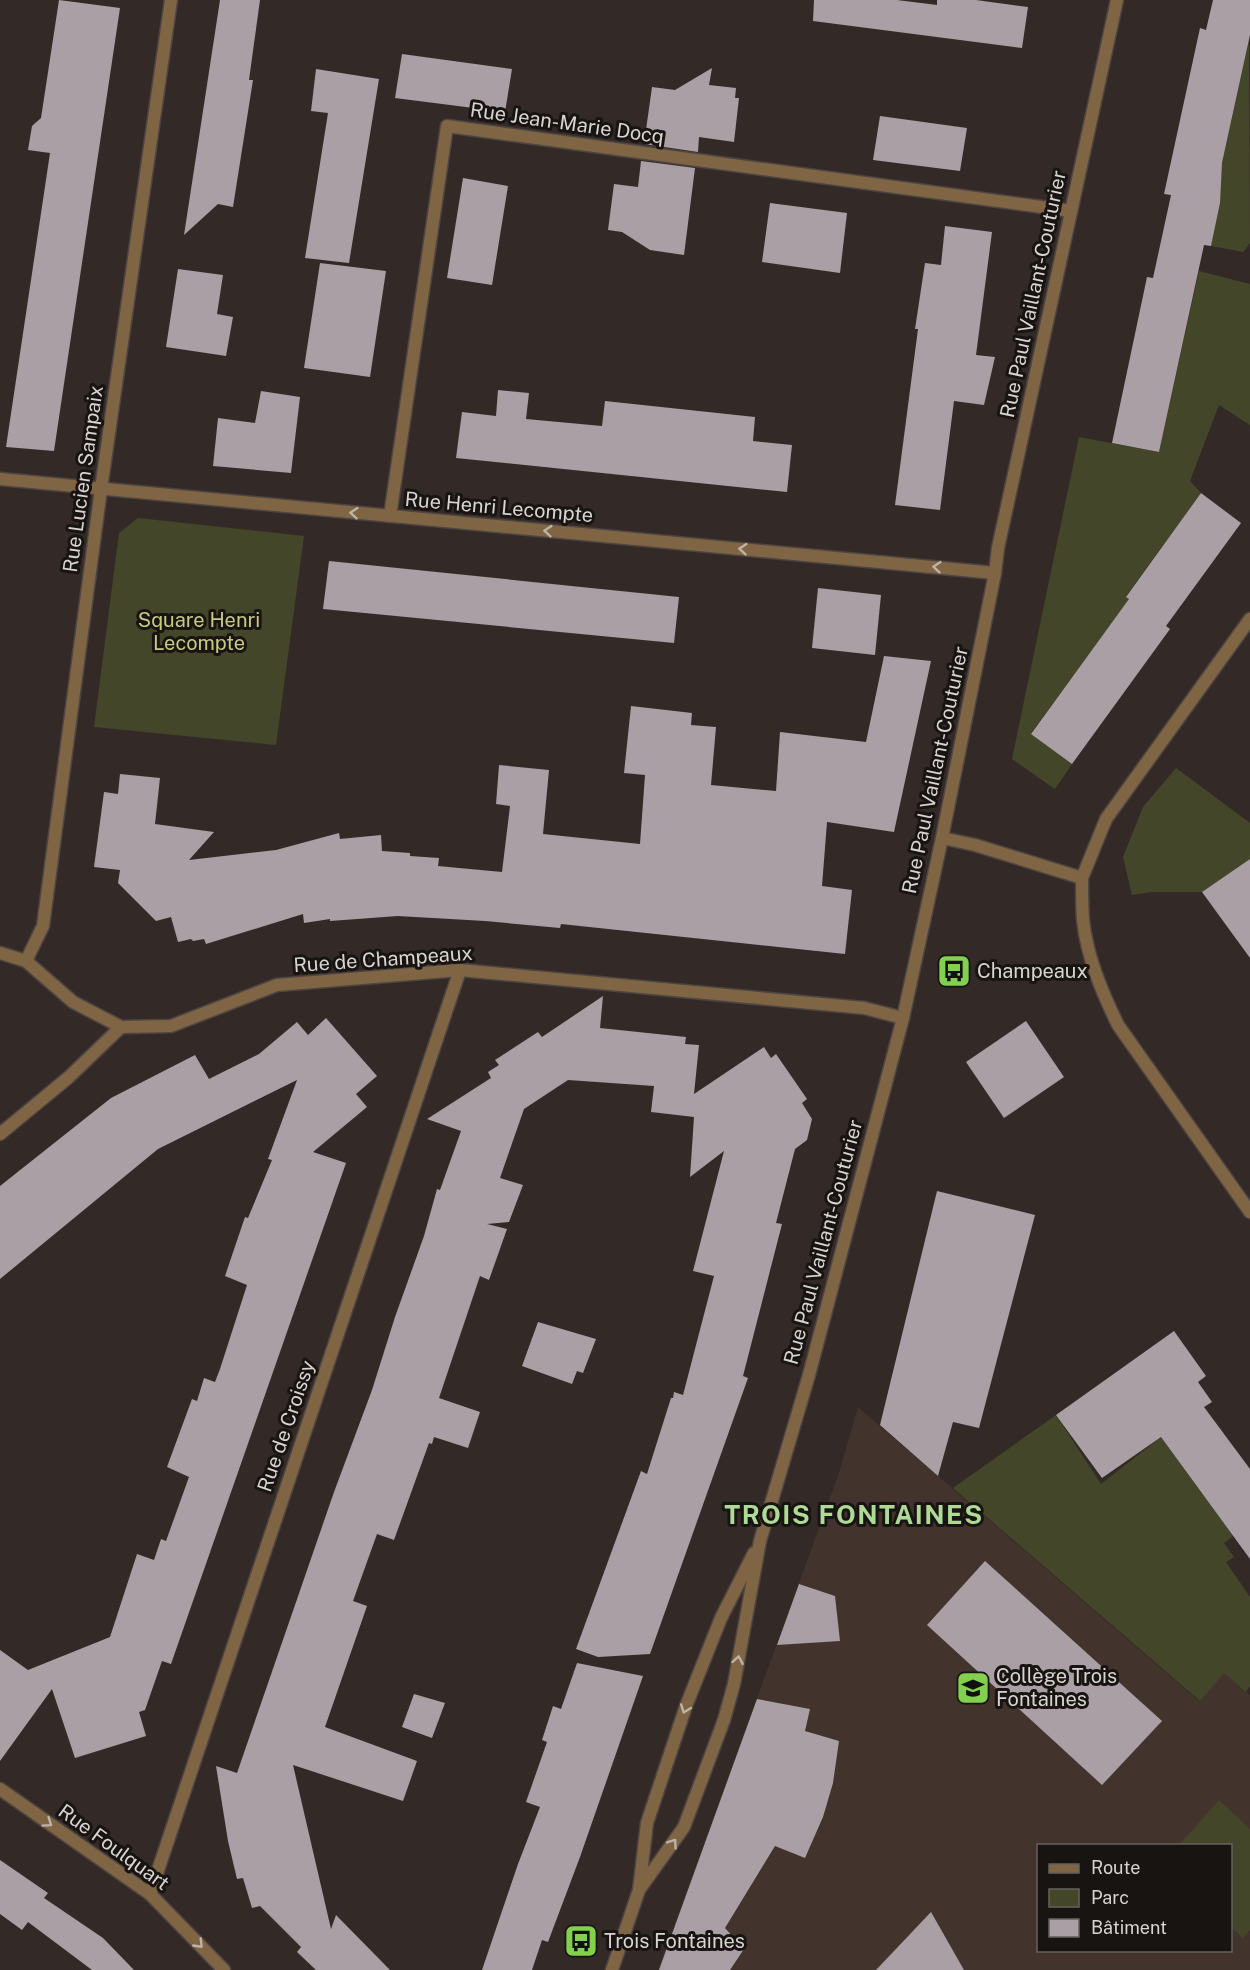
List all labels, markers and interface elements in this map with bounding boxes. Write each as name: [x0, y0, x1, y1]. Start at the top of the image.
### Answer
street label: Rue Jean-Marie Docq: [468, 98, 666, 148]
street label: Rue Paul Vaillant-Couturier: [995, 168, 1071, 420]
street label: Rue Lucien Sampaix: [58, 384, 108, 574]
street label: Rue Henri Lecompte: [404, 487, 594, 527]
one-way arrow: [350, 507, 359, 520]
one-way arrow: [544, 525, 553, 538]
one-way arrow: [738, 543, 747, 556]
one-way arrow: [932, 561, 941, 574]
park label: Square Henri Lecompte: [138, 608, 260, 655]
street label: Rue Paul Vaillant-Couturier: [897, 644, 973, 896]
street label: Rue de Champeaux: [293, 941, 473, 977]
bus stop icon: Champeaux: [936, 953, 972, 989]
place label: Champeaux: [977, 959, 1088, 983]
street label: Rue Paul Vaillant-Couturier: [779, 1117, 867, 1367]
street label: Rue de Croissy: [252, 1357, 320, 1495]
district label: TROIS FONTAINES: [724, 1499, 984, 1530]
one-way arrow: [731, 1656, 744, 1666]
place label: Collège Trois Fontaines: [996, 1664, 1117, 1711]
school or university icon: Collège Trois Fontaines: [955, 1670, 991, 1706]
one-way arrow: [680, 1703, 693, 1714]
street label: Rue Foulquart: [54, 1799, 174, 1895]
one-way arrow: [41, 1816, 52, 1827]
one-way arrow: [665, 1838, 676, 1849]
legend: [1037, 1844, 1232, 1952]
text: Route: [1091, 1857, 1140, 1878]
text: Parc: [1091, 1887, 1129, 1908]
text: Bâtiment: [1091, 1917, 1167, 1938]
bus stop icon: Trois Fontaines: [563, 1923, 599, 1959]
place label: Trois Fontaines: [604, 1929, 745, 1953]
one-way arrow: [192, 1937, 203, 1948]

